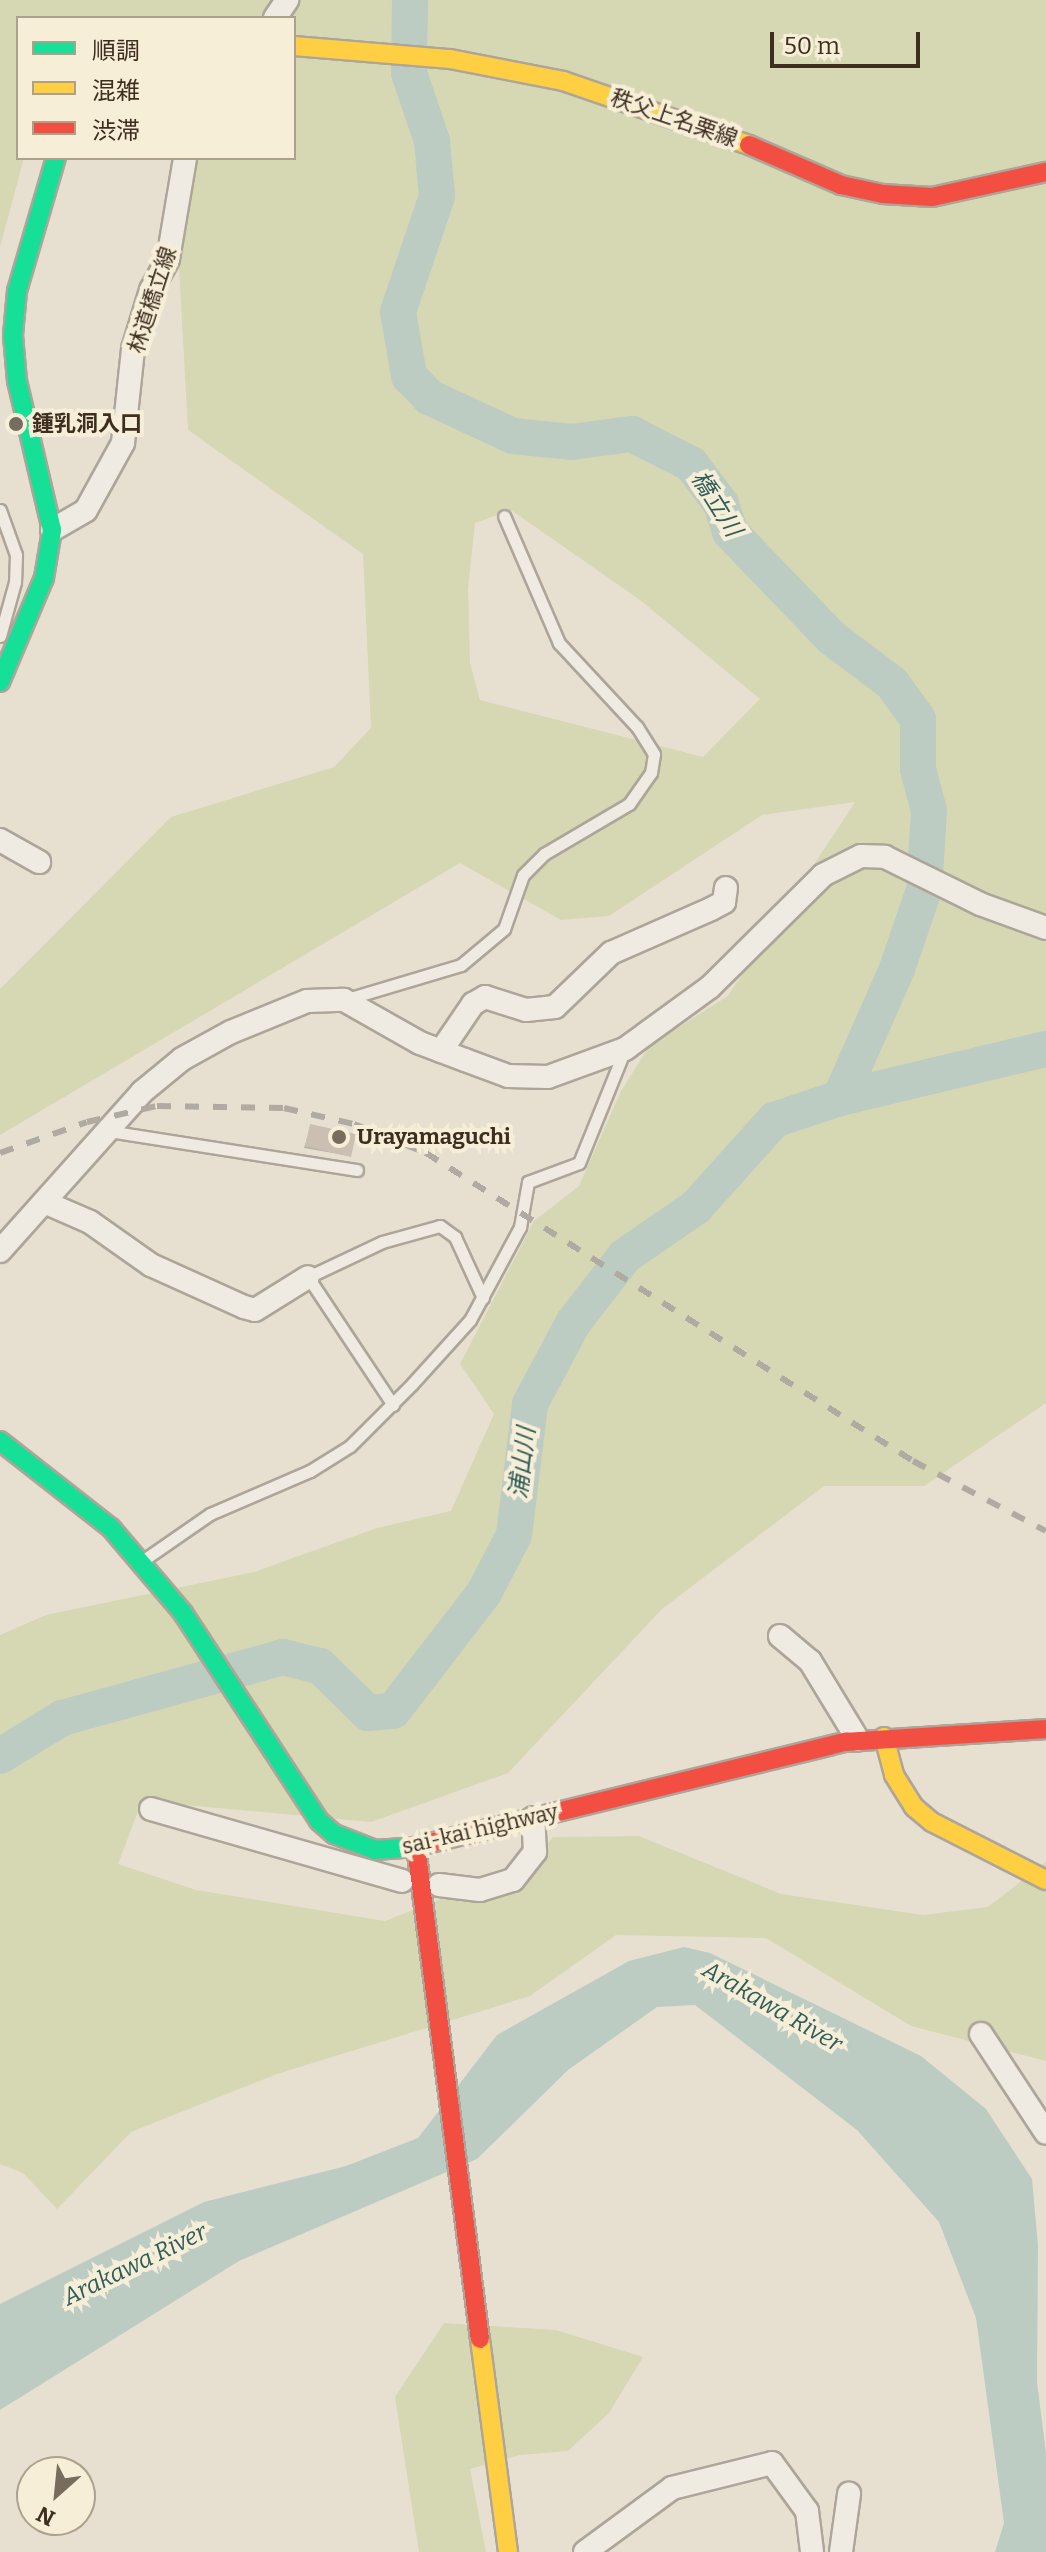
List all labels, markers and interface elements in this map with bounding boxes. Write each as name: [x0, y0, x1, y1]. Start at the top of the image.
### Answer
legend: [16, 16, 296, 160]
scale bar: [774, 16, 924, 66]
text: 50 m: [784, 32, 840, 60]
text: 順調: [92, 37, 140, 65]
text: 混雑: [92, 77, 140, 105]
street label: 秩父上名栗線: [607, 84, 741, 152]
text: 渋滞: [92, 117, 140, 145]
street label: 林道橋立線: [122, 244, 182, 356]
place label: 鍾乳洞入口: [32, 411, 142, 437]
marker: 鍾乳洞入口: [7, 415, 25, 433]
water label: 橋立川: [685, 466, 747, 542]
place label: Urayamaguchi: [357, 1124, 511, 1150]
marker: Urayamaguchi: [328, 1126, 350, 1148]
water label: 浦山川: [504, 1426, 542, 1500]
street label: sai-kai highway: [399, 1798, 561, 1860]
water label: Arakawa River: [697, 1955, 847, 2059]
water label: Arakawa River: [58, 2218, 212, 2312]
north arrow: [16, 2456, 96, 2536]
text: N: [32, 2500, 59, 2532]

